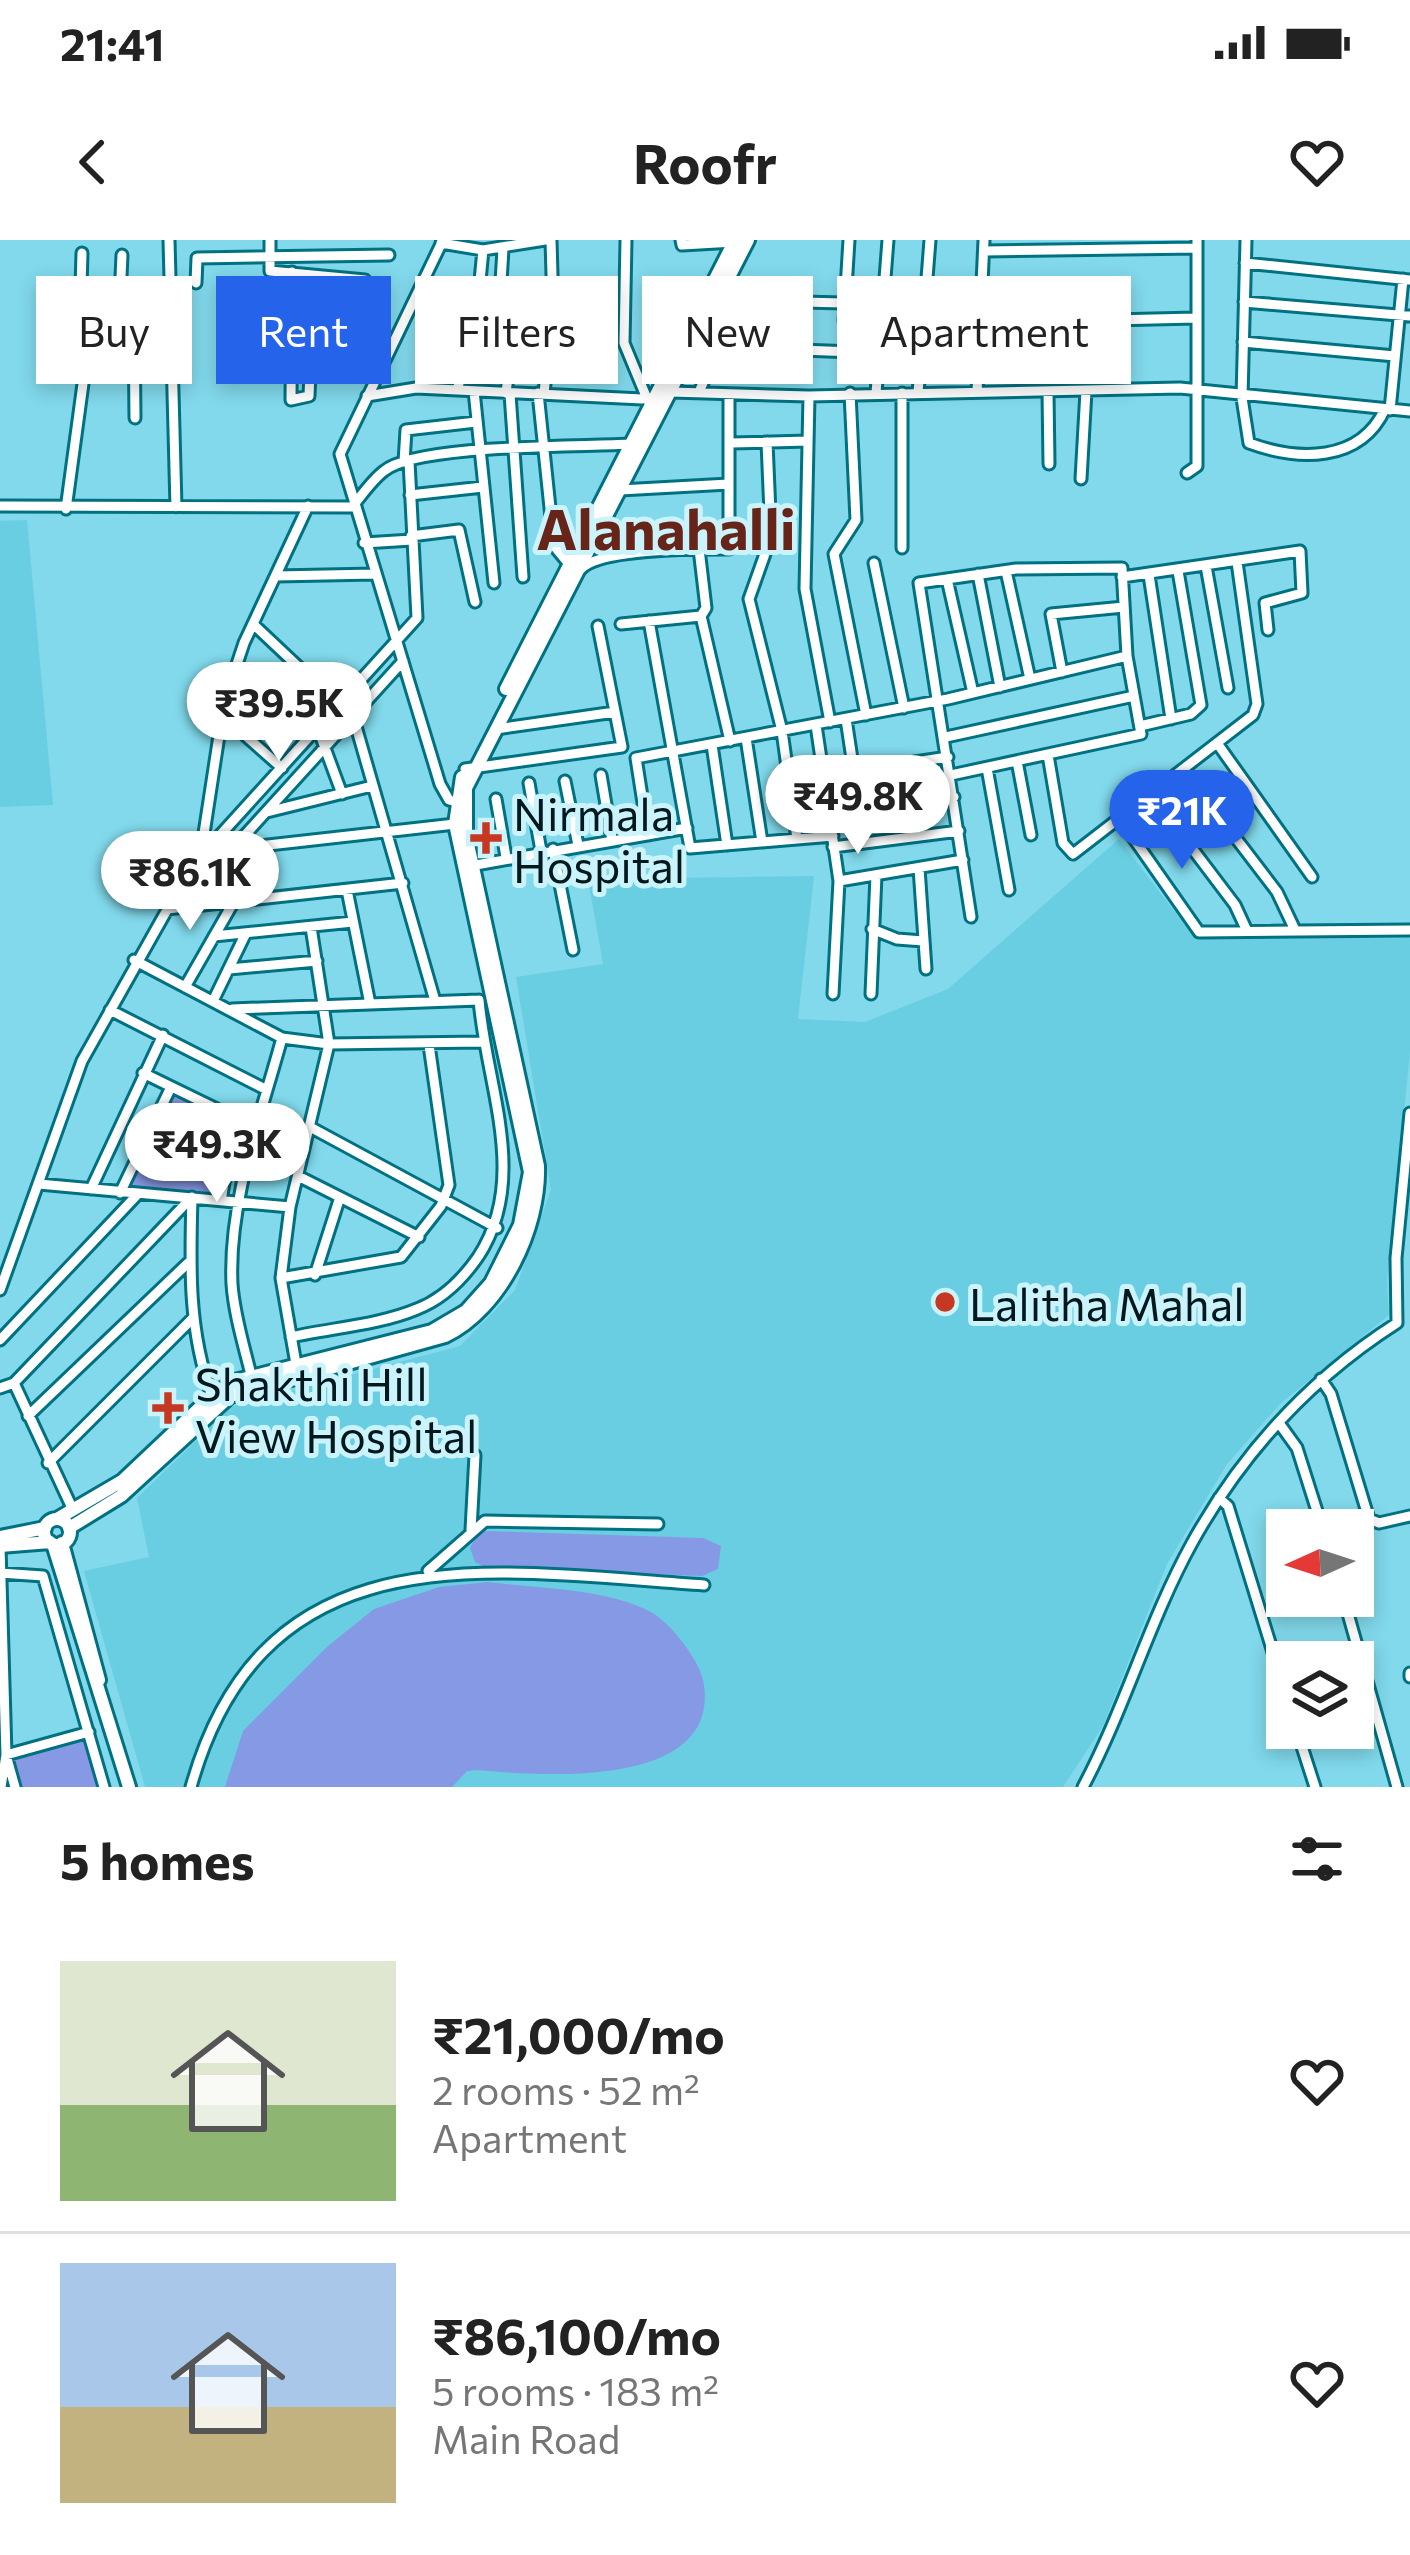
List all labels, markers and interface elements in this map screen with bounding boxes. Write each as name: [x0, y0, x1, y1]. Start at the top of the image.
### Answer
text: 21:41: [60, 15, 165, 70]
icon: back: [60, 129, 126, 195]
text: Roofr: [633, 129, 777, 195]
icon: heart: [1284, 129, 1350, 195]
chip: Buy: [36, 276, 192, 384]
chip: Rent: [216, 276, 391, 384]
chip: Filters: [415, 276, 618, 384]
chip: New: [642, 276, 813, 384]
chip: Apartment: [837, 276, 1131, 384]
district label: Alanahalli: [536, 492, 796, 562]
pin: ₹39.5K: [181, 662, 377, 764]
text: ₹39.5K: [214, 677, 344, 725]
pin: ₹49.8K: [760, 755, 956, 857]
text: ₹49.8K: [792, 770, 924, 818]
pin: ₹21K: [1111, 770, 1253, 872]
place label: Nirmala Hospital: [513, 785, 685, 892]
text: ₹21K: [1136, 785, 1228, 833]
marker: Nirmala Hospital: [470, 822, 502, 854]
pin: ₹86.1K: [92, 831, 288, 933]
text: ₹86.1K: [128, 846, 252, 894]
pin: ₹49.3K: [119, 1103, 315, 1205]
text: ₹49.3K: [152, 1118, 282, 1166]
place label: Lalitha Mahal: [969, 1275, 1245, 1330]
marker: Lalitha Mahal: [932, 1289, 958, 1315]
place label: Shakthi Hill View Hospital: [195, 1355, 478, 1462]
marker: Shakthi Hill View Hospital: [152, 1392, 184, 1424]
north arrow: [1266, 1509, 1374, 1617]
map controls: [1266, 1509, 1374, 1749]
button: layers: [1266, 1641, 1374, 1749]
icon: filters: [1284, 1826, 1350, 1892]
text: 5 homes: [60, 1828, 255, 1891]
text: ₹21,000/mo: [432, 2002, 725, 2065]
icon: home: [156, 2009, 300, 2153]
icon: heart: [1284, 2048, 1350, 2114]
text: 2 rooms · 52 m²: [432, 2065, 700, 2113]
text: Apartment: [432, 2113, 627, 2161]
text: ₹86,100/mo: [432, 2303, 721, 2366]
icon: home: [156, 2311, 300, 2455]
icon: heart: [1284, 2350, 1350, 2416]
text: 5 rooms · 183 m²: [432, 2366, 719, 2414]
text: Main Road: [432, 2414, 620, 2462]

